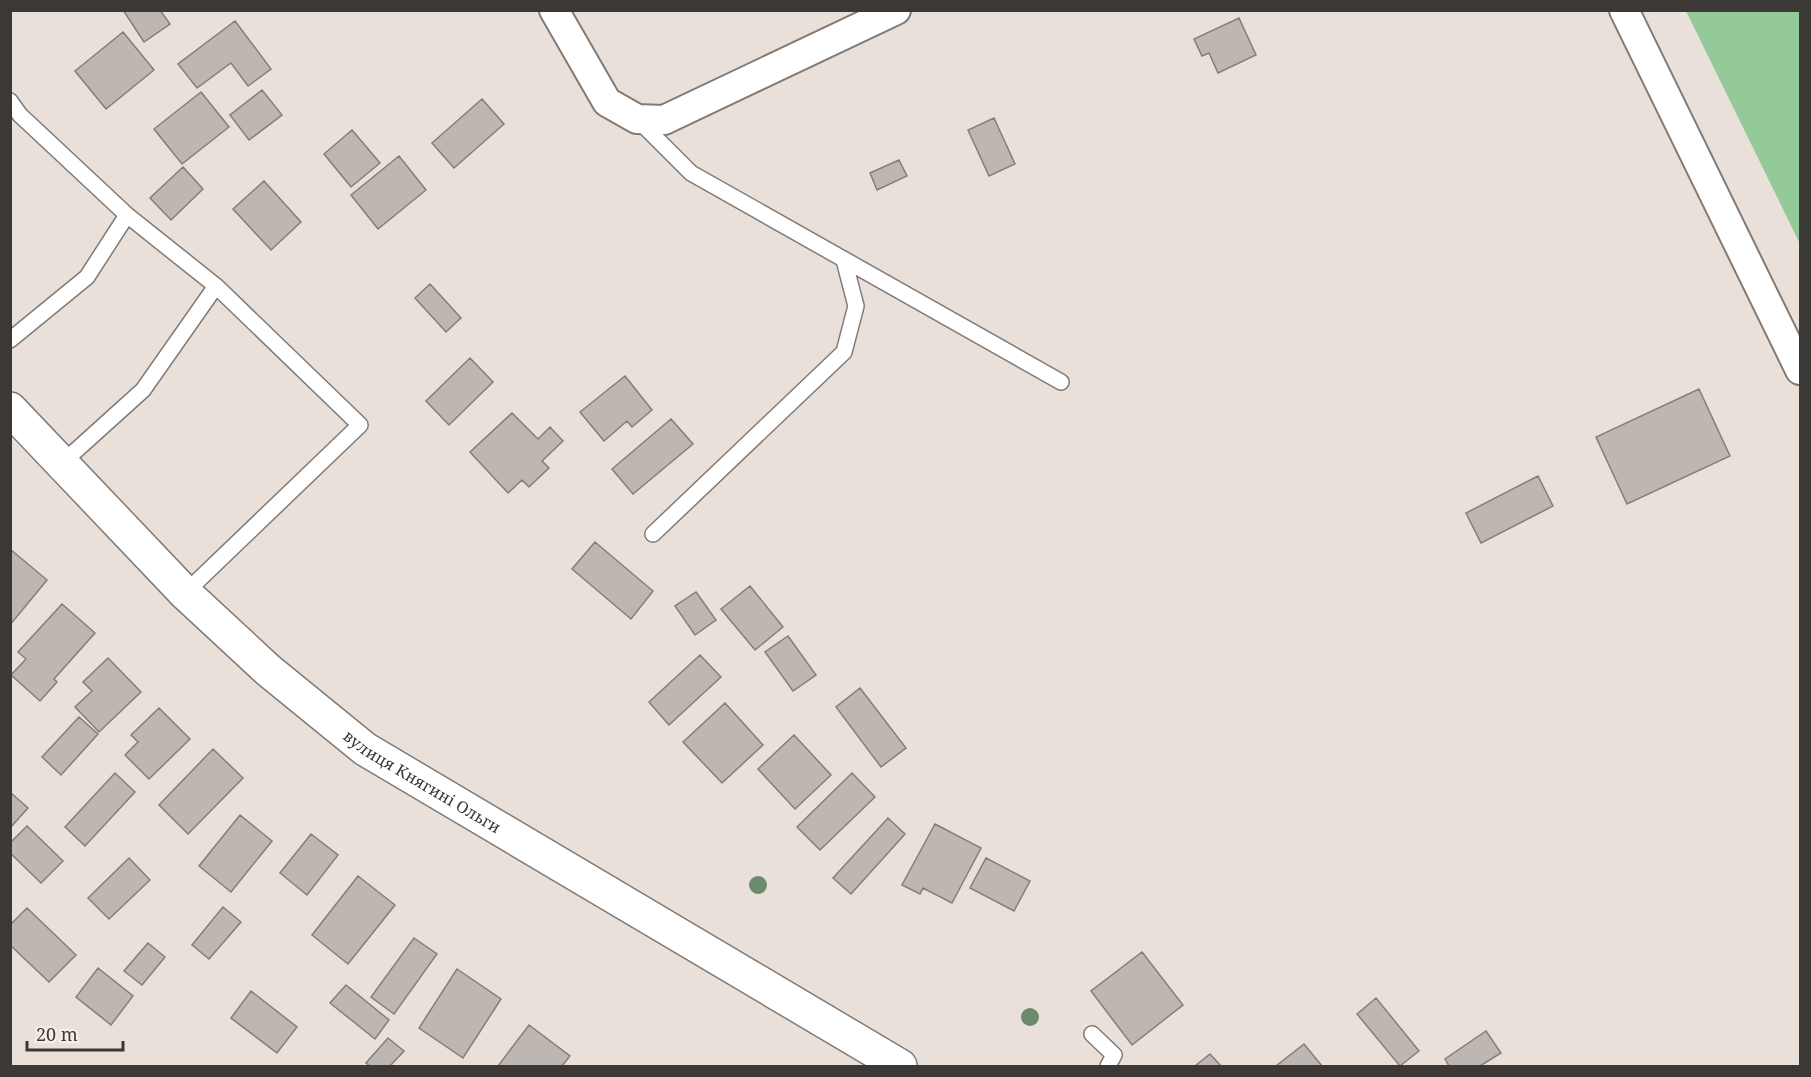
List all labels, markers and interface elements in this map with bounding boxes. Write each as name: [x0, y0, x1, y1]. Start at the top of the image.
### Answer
street label: вулиця Княгині Ольги: [339, 725, 505, 838]
scale bar: [27, 1014, 123, 1052]
text: 20 m: [36, 1022, 78, 1046]

